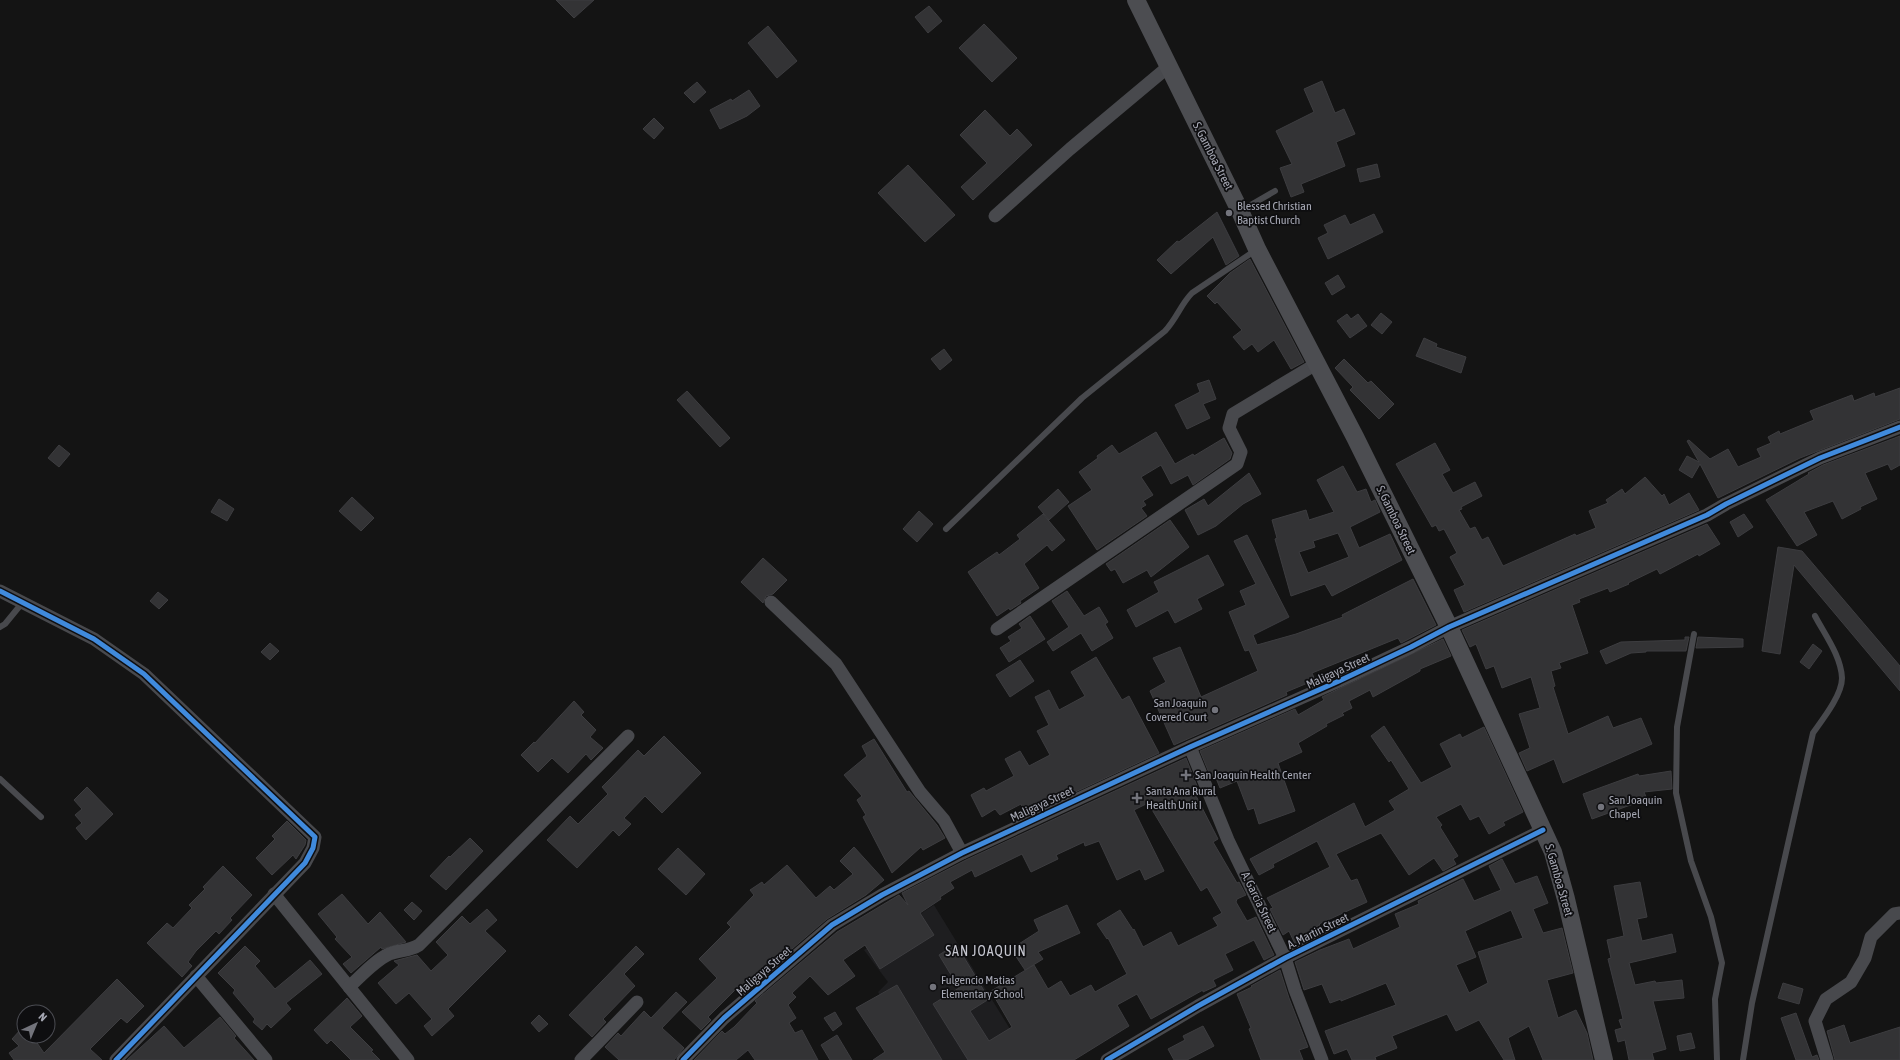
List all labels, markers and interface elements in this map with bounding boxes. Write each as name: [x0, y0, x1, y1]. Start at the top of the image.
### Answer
street label: S. Gamboa Street: [1190, 120, 1236, 193]
place label: Blessed Christian Baptist Church: [1237, 199, 1312, 227]
marker: Blessed Christian Baptist Church: [1224, 208, 1234, 218]
street label: S. Gamboa Street: [1373, 484, 1419, 557]
street label: Maligaya Street: [1304, 650, 1372, 692]
place label: San Joaquin Covered Court: [1146, 696, 1208, 724]
marker: San Joaquin Covered Court: [1210, 705, 1220, 715]
place label: San Joaquin Health Center: [1195, 768, 1311, 782]
marker: San Joaquin Health Center: [1180, 769, 1192, 781]
street label: Maligaya Street: [1008, 783, 1076, 825]
place label: Santa Ana Rural Health Unit I: [1146, 784, 1217, 812]
marker: Santa Ana Rural Health Unit I: [1131, 792, 1143, 804]
place label: San Joaquin Chapel: [1609, 793, 1662, 821]
marker: San Joaquin Chapel: [1596, 802, 1606, 812]
street label: S. Gamboa Street: [1542, 842, 1576, 918]
street label: A. Garcia Street: [1238, 869, 1280, 935]
street label: A. Martin Street: [1285, 910, 1352, 952]
street label: Maligaya Street: [734, 943, 795, 999]
district label: SAN JOAQUIN: [945, 943, 1027, 959]
place label: Fulgencio Matias Elementary School: [941, 973, 1024, 1001]
marker: Fulgencio Matias Elementary School: [928, 982, 938, 992]
north arrow: [16, 1004, 56, 1044]
text: N: [36, 1010, 49, 1023]

